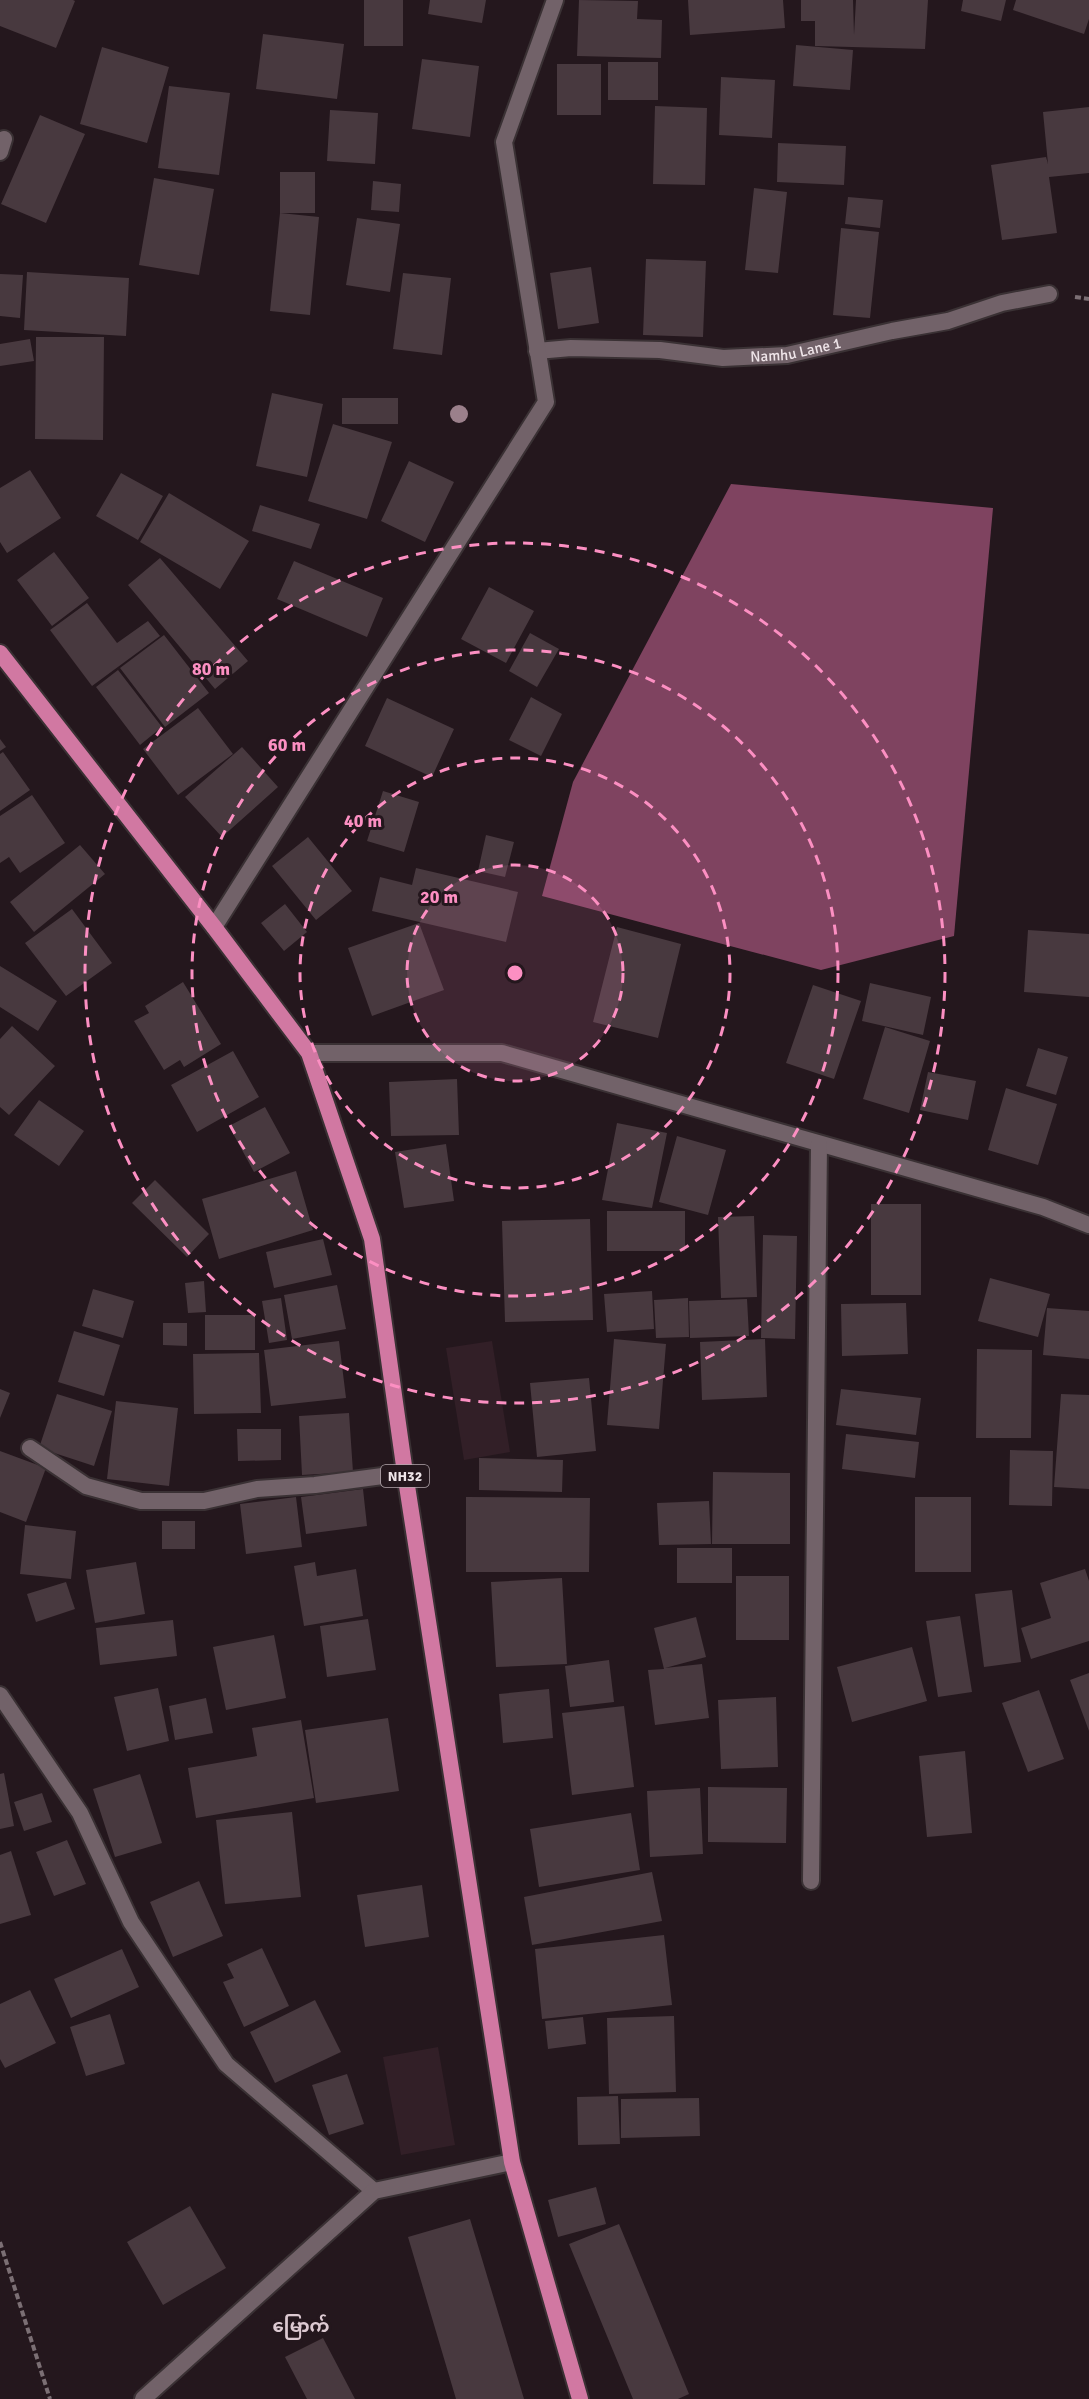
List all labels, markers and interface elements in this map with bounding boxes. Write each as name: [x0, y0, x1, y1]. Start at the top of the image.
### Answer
street label: Namhu Lane 1: [750, 334, 843, 366]
text: 80 m: [192, 658, 230, 680]
text: 60 m: [268, 734, 306, 756]
text: 40 m: [344, 810, 382, 832]
text: 20 m: [420, 886, 458, 908]
centre of rings: [505, 963, 525, 983]
road number: NH32: [381, 1465, 429, 1487]
district label: မြောက်: [272, 2314, 330, 2340]

